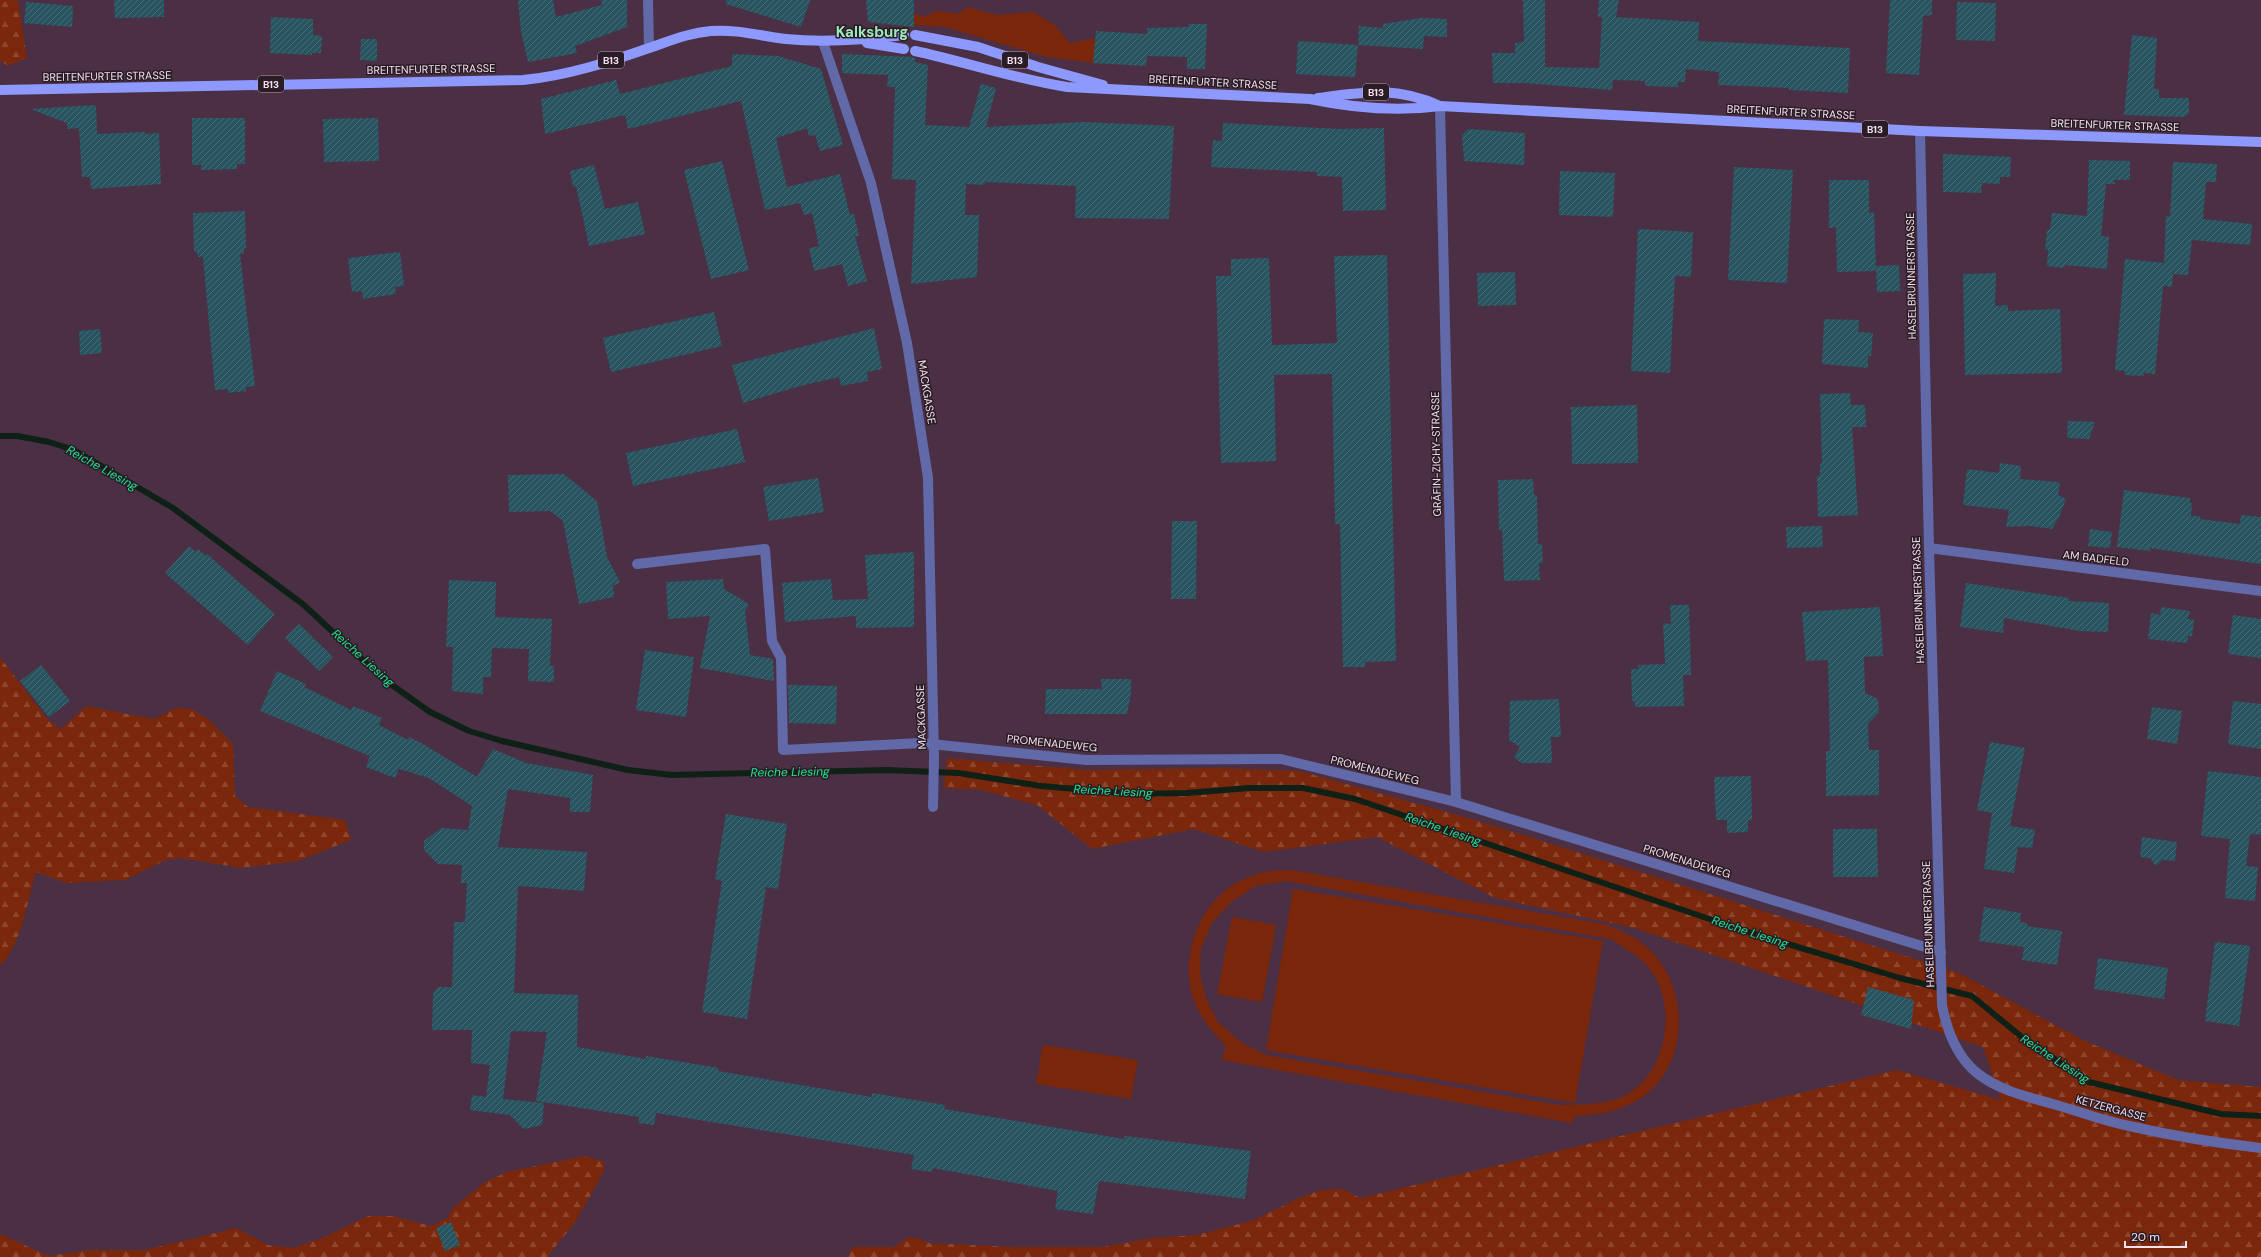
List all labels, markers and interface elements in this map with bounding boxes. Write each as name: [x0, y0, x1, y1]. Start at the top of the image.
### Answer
district label: Kalksburg: [836, 22, 908, 42]
road number: B13: [598, 52, 624, 68]
road number: B13: [1002, 52, 1028, 68]
street label: BREITENFURTER STRASSE: [367, 61, 495, 77]
street label: BREITENFURTER STRASSE: [43, 68, 171, 84]
street label: BREITENFURTER STRASSE: [1148, 72, 1278, 92]
road number: B13: [258, 76, 284, 92]
road number: B13: [1363, 84, 1389, 100]
street label: BREITENFURTER STRASSE: [1726, 102, 1856, 122]
street label: BREITENFURTER STRASSE: [2050, 116, 2180, 134]
road number: B13: [1862, 121, 1888, 137]
street label: HASELBRUNNERSTRASSE: [1903, 213, 1919, 339]
street label: MACKGASSE: [915, 359, 939, 425]
street label: GRÄFIN-ZICHY-STRASSE: [1428, 391, 1444, 517]
water label: Reiche Liesing: [63, 442, 141, 494]
street label: HASELBRUNNERSTRASSE: [1909, 536, 1927, 664]
street label: AM BADFELD: [2062, 547, 2130, 569]
water label: Reiche Liesing: [328, 626, 398, 691]
street label: MACKGASSE: [913, 684, 929, 750]
street label: PROMENADEWEG: [1006, 731, 1098, 755]
street label: PROMENADEWEG: [1329, 752, 1421, 788]
water label: Reiche Liesing: [750, 763, 830, 781]
water label: Reiche Liesing: [1073, 781, 1153, 801]
water label: Reiche Liesing: [1403, 809, 1483, 850]
street label: PROMENADEWEG: [1642, 841, 1732, 881]
street label: HASELBRUNNERSTRASSE: [1919, 860, 1937, 988]
water label: Reiche Liesing: [1710, 912, 1790, 952]
water label: Reiche Liesing: [2017, 1031, 2093, 1087]
street label: KETZERGASSE: [2074, 1092, 2148, 1124]
scale bar: [2125, 1223, 2186, 1249]
text: 20 m: [2131, 1229, 2160, 1245]

